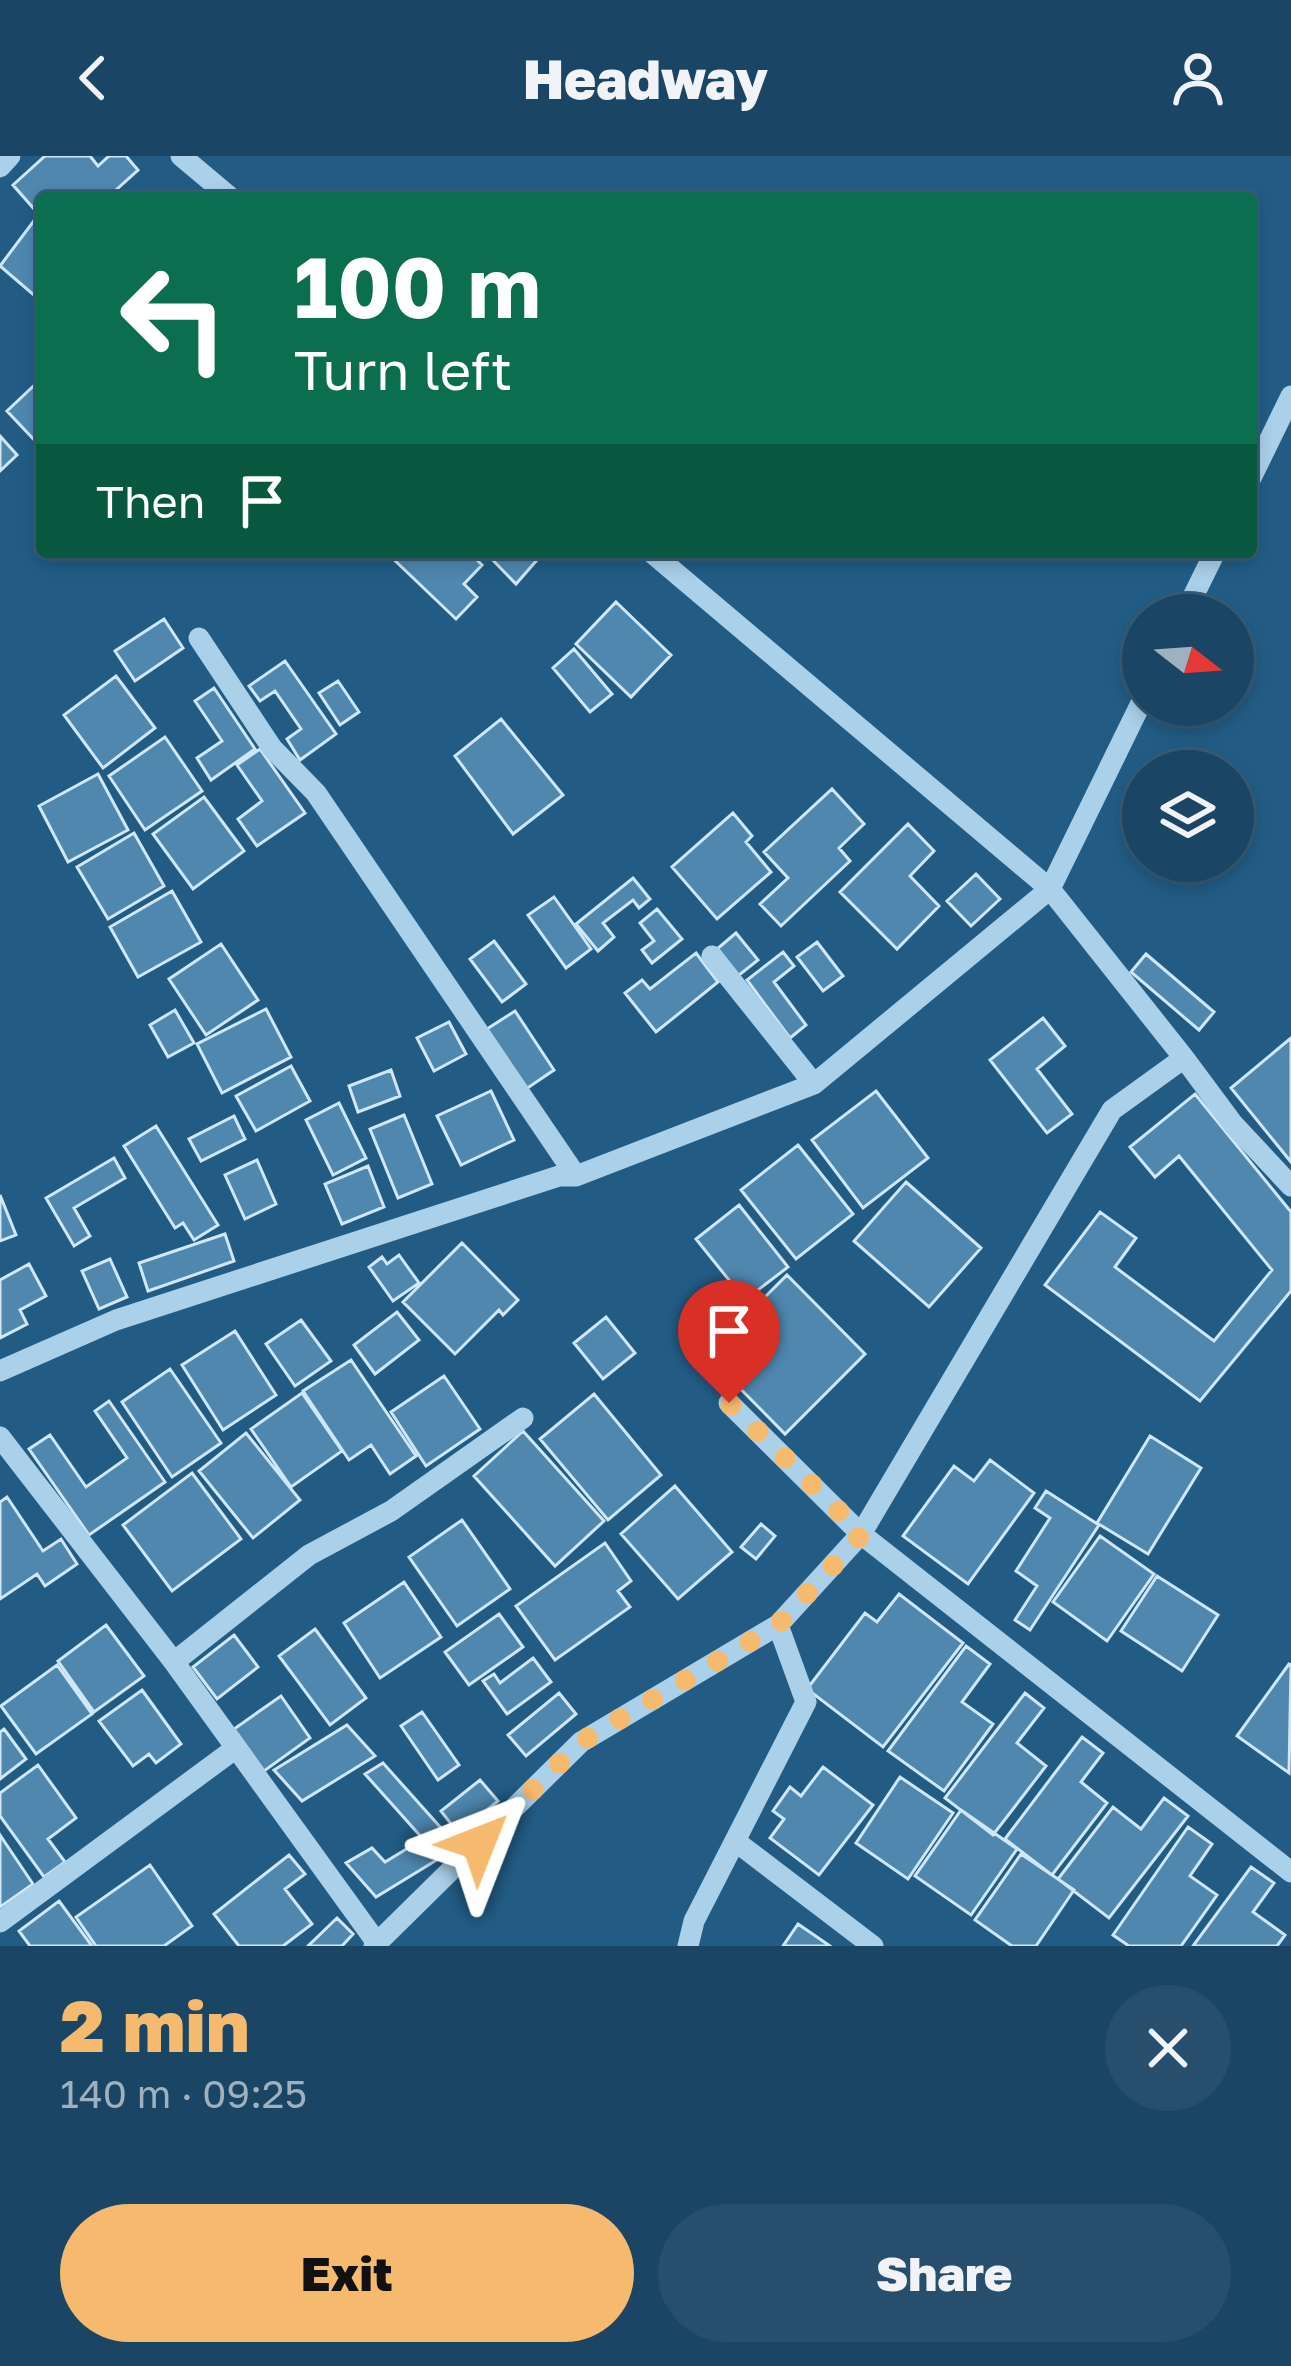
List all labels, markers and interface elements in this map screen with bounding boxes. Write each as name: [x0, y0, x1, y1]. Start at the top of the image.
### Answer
icon: back: [60, 45, 126, 111]
icon: person: [1165, 45, 1231, 111]
text: Headway: [523, 46, 768, 111]
text: 100 m: [294, 236, 541, 336]
icon: left: [96, 240, 252, 396]
text: Turn left: [294, 337, 512, 402]
icon: arrive: [229, 468, 295, 534]
text: Then: [96, 474, 205, 528]
north arrow: [1122, 594, 1254, 726]
map controls: [1122, 594, 1254, 882]
button: layers: [1122, 750, 1254, 882]
pin: [678, 1280, 780, 1403]
icon: arrive: [696, 1298, 762, 1364]
position arrow: [416, 1780, 542, 1906]
text: 2 min: [60, 1981, 250, 2068]
button: close: [1105, 1985, 1231, 2111]
text: 140 m · 09:25: [60, 2070, 307, 2117]
button: Exit: [60, 2204, 634, 2342]
button: Share: [658, 2204, 1231, 2342]

